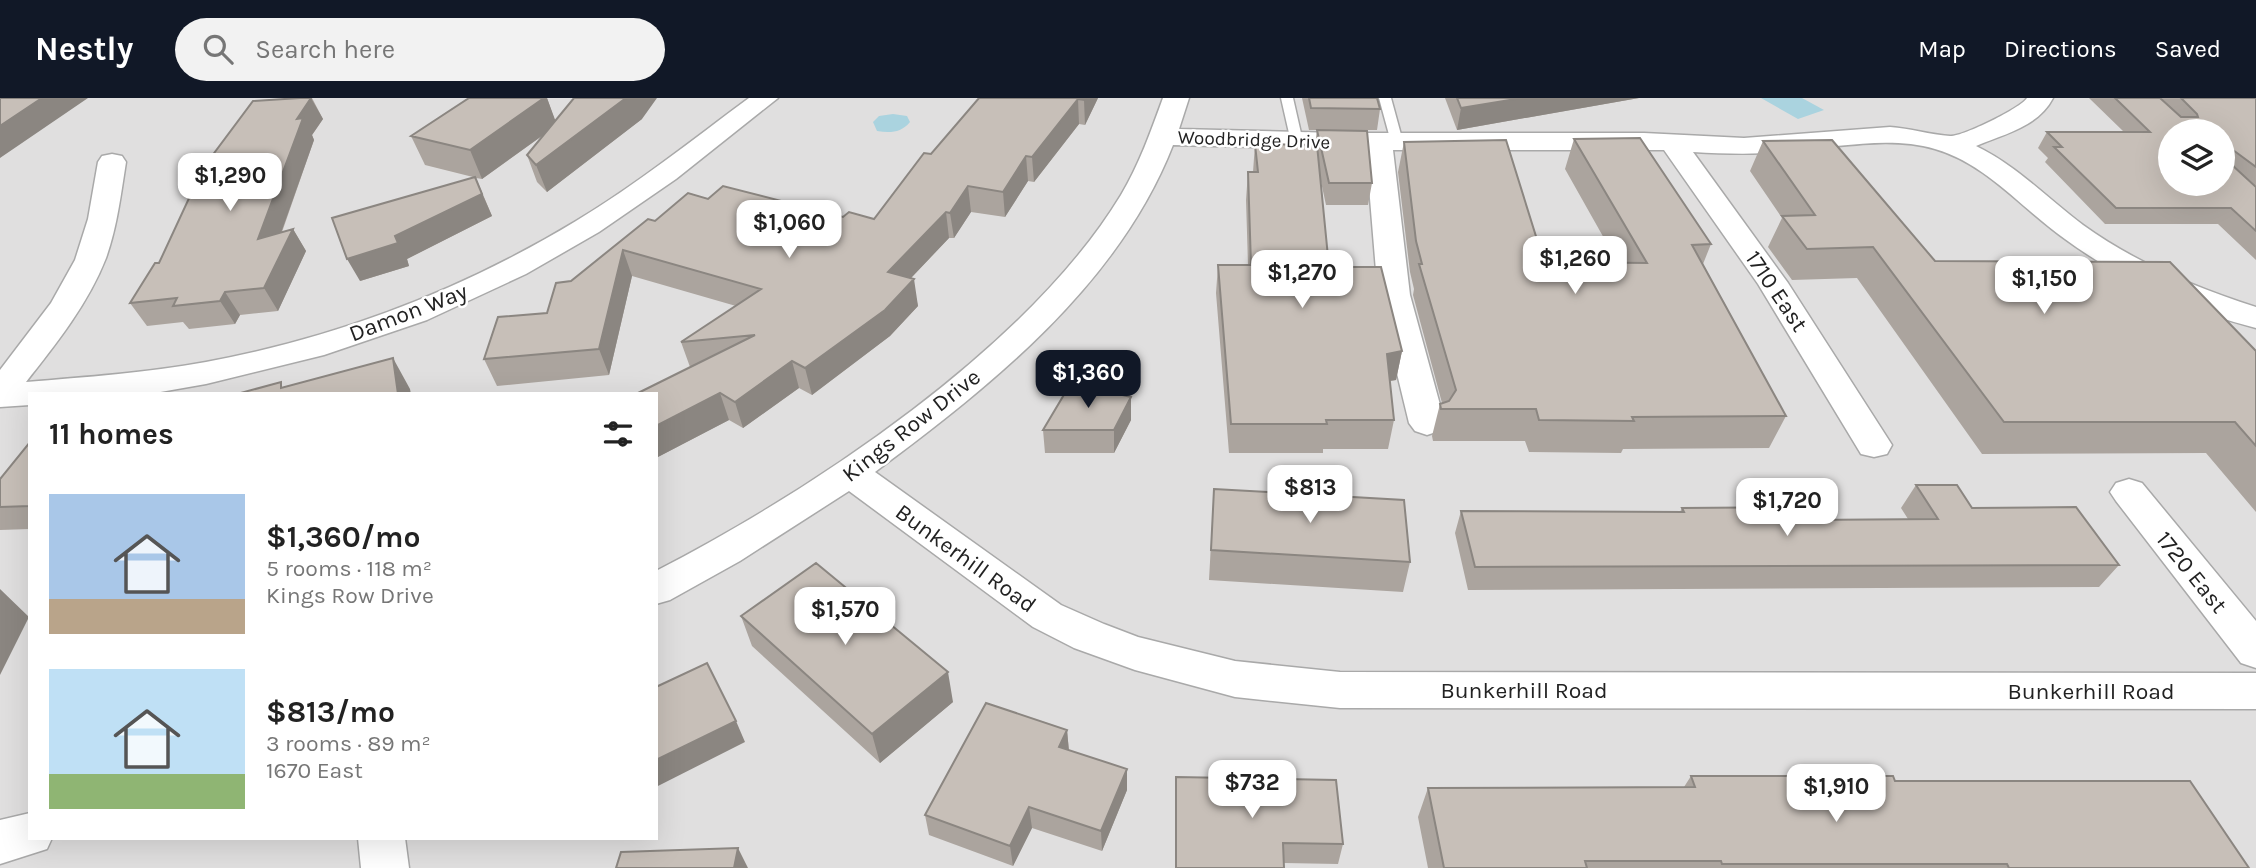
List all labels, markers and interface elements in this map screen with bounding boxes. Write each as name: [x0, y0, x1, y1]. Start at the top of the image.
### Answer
search box: [175, 18, 665, 81]
text: Nestly: [35, 30, 133, 68]
icon: search: [199, 30, 237, 68]
text: Search here: [255, 34, 395, 65]
text: Map: [1918, 35, 1966, 63]
text: Directions: [2004, 35, 2117, 63]
text: Saved: [2155, 35, 2221, 63]
map controls: [2158, 119, 2235, 196]
button: layers: [2158, 119, 2235, 196]
street label: Woodbridge Drive: [1177, 126, 1331, 154]
pin: $1,290: [173, 153, 287, 213]
text: $1,290: [194, 162, 266, 189]
pin: $1,060: [732, 200, 846, 260]
text: $1,060: [753, 209, 825, 236]
pin: $1,260: [1518, 236, 1632, 296]
text: $1,260: [1539, 245, 1611, 272]
street label: 1710 East: [1740, 246, 1814, 337]
pin: $1,270: [1245, 250, 1359, 310]
pin: $1,150: [1987, 256, 2101, 316]
text: $1,270: [1267, 259, 1337, 286]
text: $1,150: [2011, 265, 2077, 292]
street label: Damon Way: [345, 277, 471, 347]
pin: $1,360: [1031, 350, 1145, 410]
text: $1,360: [1052, 359, 1124, 386]
street label: Kings Row Drive: [837, 363, 986, 488]
icon: filters: [599, 415, 637, 453]
text: 11 homes: [49, 416, 174, 452]
pin: $813: [1269, 466, 1351, 525]
text: $813: [1283, 474, 1337, 501]
pin: $1,720: [1730, 478, 1844, 538]
text: $1,720: [1752, 487, 1822, 514]
street label: Bunkerhill Road: [890, 498, 1041, 618]
text: $1,360/mo: [266, 519, 420, 555]
icon: home: [105, 522, 189, 606]
street label: 1720 East: [2151, 526, 2233, 619]
text: 5 rooms · 118 m²: [266, 555, 432, 582]
text: Kings Row Drive: [266, 582, 434, 609]
pin: $1,570: [788, 588, 902, 647]
text: $1,570: [810, 596, 880, 623]
street label: Bunkerhill Road: [1440, 677, 1608, 704]
street label: Bunkerhill Road: [2007, 678, 2175, 705]
text: $813/mo: [266, 694, 395, 730]
icon: home: [105, 697, 189, 781]
text: 3 rooms · 89 m²: [266, 730, 431, 757]
text: 1670 East: [266, 757, 363, 784]
pin: $732: [1211, 760, 1293, 820]
pin: $1,910: [1779, 764, 1893, 824]
text: $732: [1224, 769, 1280, 796]
text: $1,910: [1803, 773, 1869, 800]

